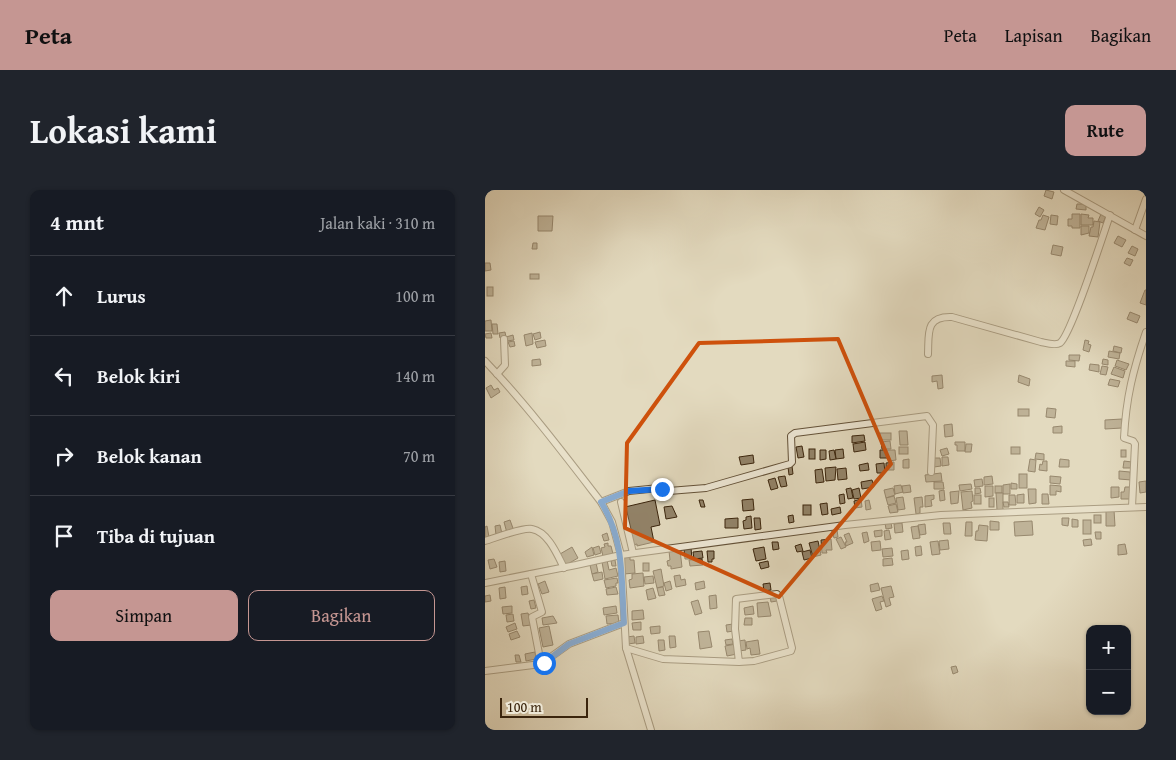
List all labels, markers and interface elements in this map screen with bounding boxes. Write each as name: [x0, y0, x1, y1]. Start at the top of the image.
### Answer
text: Peta: [25, 18, 72, 53]
text: Peta: [944, 22, 977, 49]
text: Lapisan: [1005, 22, 1063, 49]
text: Bagikan: [1091, 22, 1151, 49]
text: Lokasi kami: [30, 105, 217, 156]
button: Rute: [1065, 105, 1146, 156]
text: 4 mnt: [50, 207, 104, 238]
text: Jalan kaki · 310 m: [320, 211, 435, 235]
icon: ahead: [50, 282, 78, 310]
text: Lurus: [97, 282, 146, 310]
text: 100 m: [395, 284, 435, 308]
icon: left: [50, 362, 78, 390]
text: Belok kiri: [97, 362, 180, 390]
text: 140 m: [395, 364, 435, 388]
icon: right: [50, 442, 78, 470]
text: Belok kanan: [97, 442, 202, 470]
text: 70 m: [403, 444, 435, 468]
route end: [651, 478, 674, 501]
icon: arrive: [50, 522, 78, 550]
text: Tiba di tujuan: [97, 522, 215, 550]
button: Simpan: [50, 590, 238, 641]
button: Bagikan: [248, 590, 435, 641]
map controls: [1086, 625, 1131, 715]
button: +: [1086, 625, 1131, 670]
route start: [533, 652, 556, 675]
button: −: [1086, 670, 1131, 715]
scale bar: [500, 695, 587, 718]
text: 100 m: [507, 697, 542, 717]

